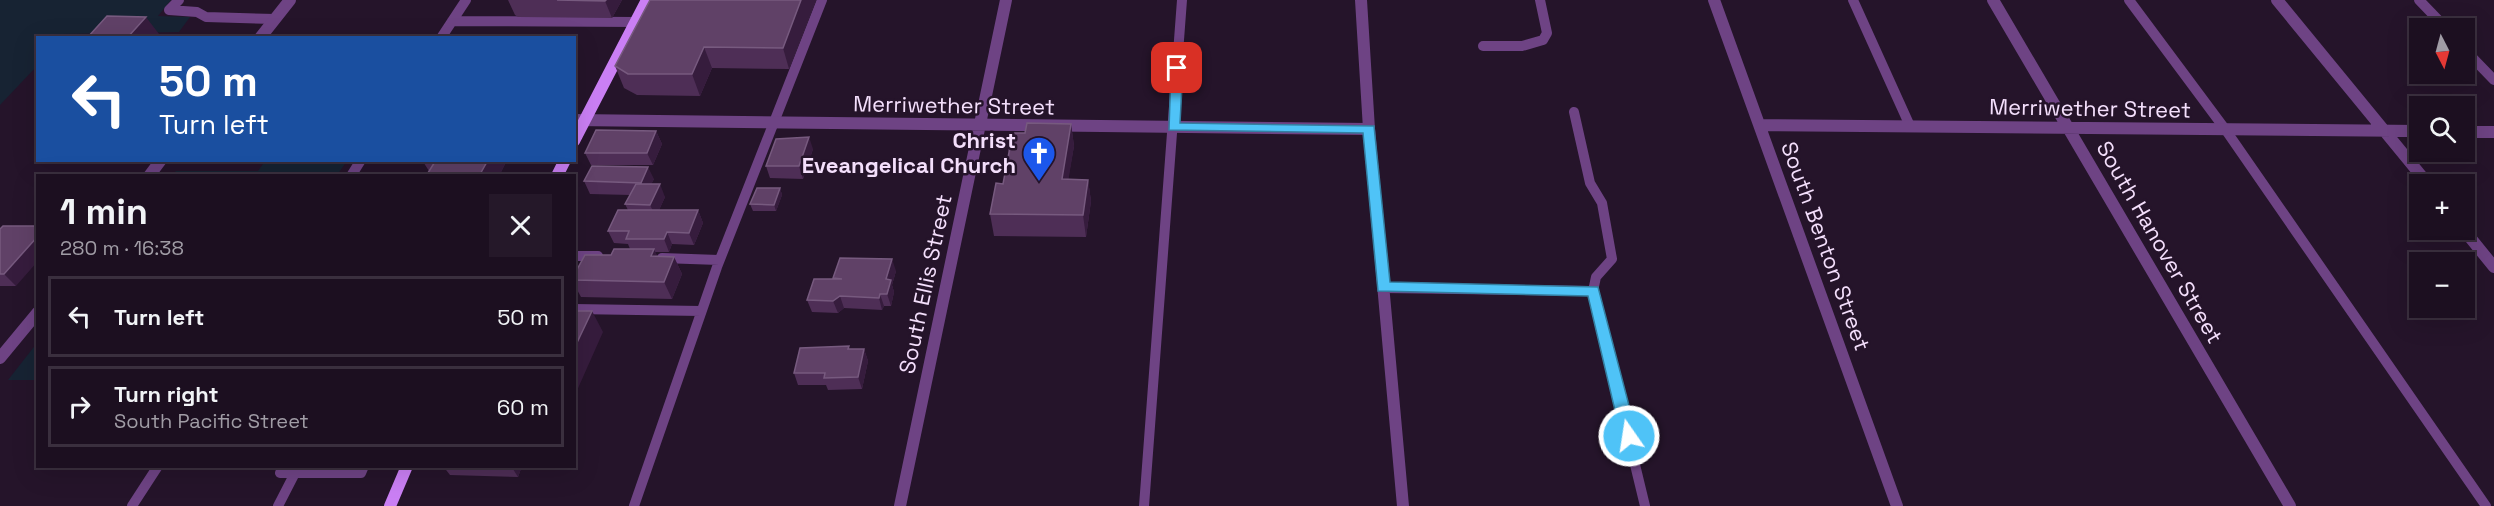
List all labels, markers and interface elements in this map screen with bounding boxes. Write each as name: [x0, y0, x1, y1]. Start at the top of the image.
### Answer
north arrow: [2409, 18, 2475, 84]
map controls: [2409, 18, 2475, 318]
pin: [1151, 42, 1202, 93]
icon: arrive: [1160, 51, 1193, 84]
text: 50 m: [159, 55, 258, 108]
icon: left: [60, 60, 138, 138]
street label: Merriwether Street: [853, 89, 1055, 121]
street label: Merriwether Street: [1989, 92, 2191, 124]
button: search: [2409, 96, 2475, 162]
text: Turn left: [159, 107, 269, 142]
place label: Christ Eveangelical Church: [802, 126, 1016, 179]
church icon: Christ Eveangelical Church: [1021, 135, 1057, 182]
street label: South Hanover Street: [2091, 136, 2229, 348]
street label: South Benton Street: [1775, 138, 1877, 354]
button: +: [2409, 174, 2475, 240]
text: 1 min: [60, 189, 148, 235]
street label: South Ellis Street: [892, 192, 958, 376]
button: close: [489, 194, 552, 257]
text: 280 m · 16:38: [60, 235, 184, 261]
button: −: [2409, 252, 2475, 318]
icon: left: [63, 300, 96, 333]
text: Turn left: [114, 303, 204, 331]
text: 50 m: [497, 303, 549, 331]
text: Turn right: [114, 380, 219, 408]
icon: right: [63, 390, 96, 423]
text: 60 m: [497, 393, 549, 421]
position arrow: [1597, 404, 1661, 468]
text: South Pacific Street: [114, 408, 309, 434]

